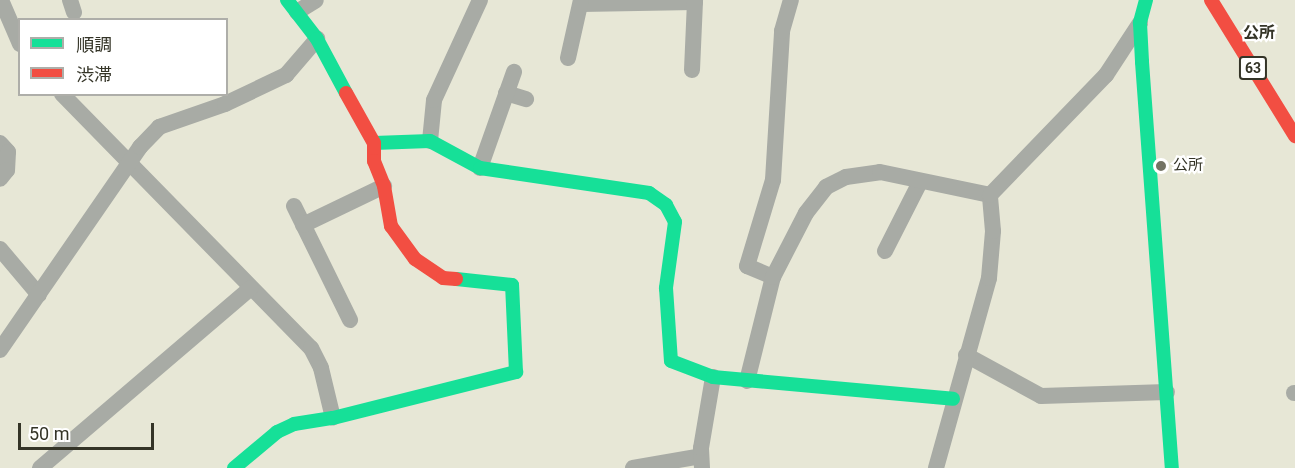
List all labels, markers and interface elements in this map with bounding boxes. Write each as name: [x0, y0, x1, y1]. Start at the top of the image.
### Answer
legend: [18, 18, 228, 96]
district label: 公所: [1243, 23, 1275, 43]
text: 順調: [76, 34, 112, 55]
road number: 63: [1238, 57, 1268, 79]
text: 渋滞: [76, 64, 112, 85]
place label: 公所: [1173, 157, 1203, 175]
marker: 公所: [1154, 159, 1168, 173]
scale bar: [21, 411, 158, 449]
text: 50 m: [29, 423, 69, 444]

